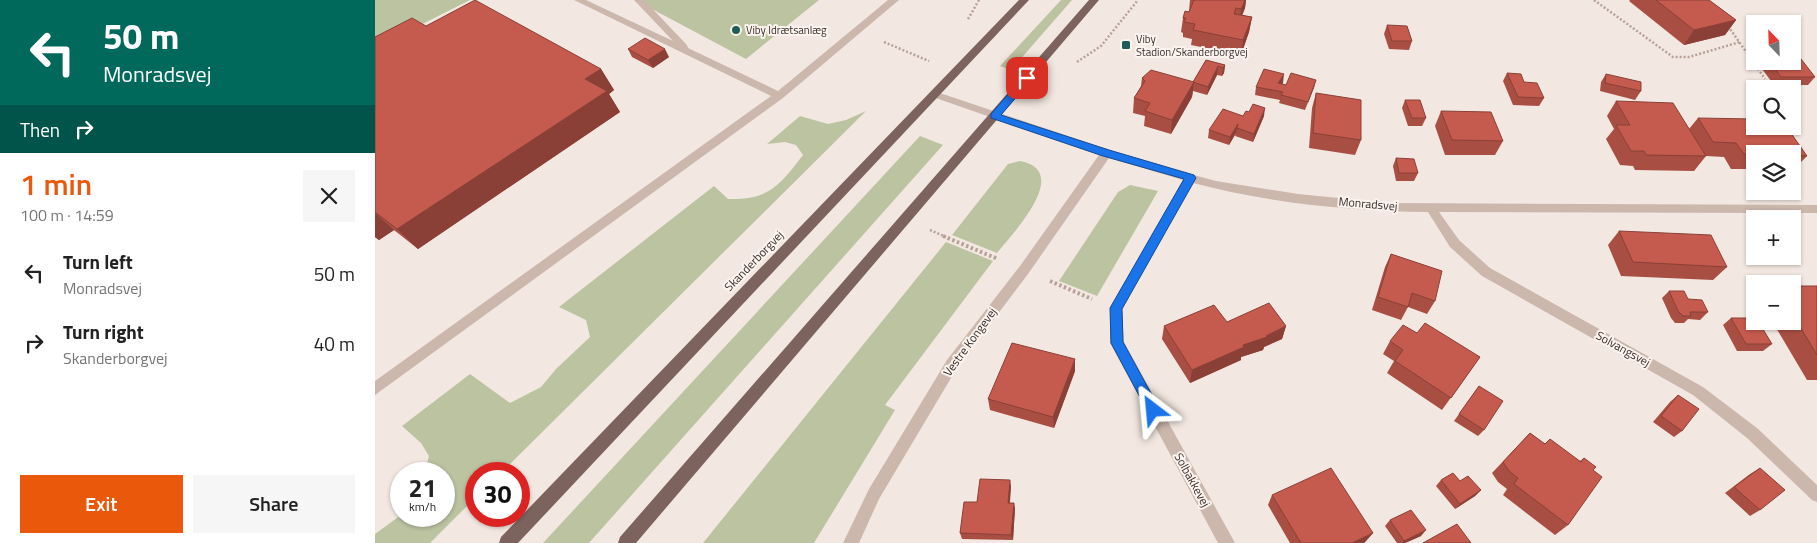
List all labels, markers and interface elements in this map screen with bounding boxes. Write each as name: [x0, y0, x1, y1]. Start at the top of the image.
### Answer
text: 50 m: [103, 9, 179, 63]
north arrow: [1746, 15, 1801, 70]
map controls: [1746, 15, 1801, 330]
icon: left: [20, 20, 85, 85]
place label: Viby Idrætsanlæg: [746, 22, 827, 38]
marker: Viby Idrætsanlæg: [730, 24, 742, 36]
place label: Viby Stadion/Skanderborgvej: [1136, 31, 1248, 60]
marker: Viby Stadion/Skanderborgvej: [1120, 39, 1132, 51]
text: Monradsvej: [103, 57, 211, 91]
pin: [1006, 57, 1048, 99]
icon: arrive: [1013, 64, 1041, 92]
button: search: [1746, 80, 1801, 135]
text: Then: [20, 115, 60, 144]
icon: right: [70, 115, 98, 143]
button: layers: [1746, 145, 1801, 200]
text: 1 min: [20, 161, 92, 207]
button: close: [303, 170, 355, 222]
street label: Monradsvej: [1338, 191, 1398, 216]
text: 100 m · 14:59: [20, 203, 114, 227]
button: +: [1746, 210, 1801, 265]
street label: Skanderborgvej: [720, 226, 788, 295]
text: Turn left: [63, 247, 133, 276]
icon: left: [20, 259, 48, 287]
text: 50 m: [314, 259, 355, 288]
button: −: [1746, 275, 1801, 330]
text: Monradsvej: [63, 276, 142, 300]
street label: Vestre Kongevej: [938, 303, 1001, 380]
text: Turn right: [63, 317, 144, 346]
street label: Solvangsvej: [1593, 326, 1654, 371]
icon: right: [20, 329, 48, 357]
text: 40 m: [314, 329, 355, 358]
text: Skanderborgvej: [63, 346, 168, 370]
position arrow: [1126, 383, 1178, 435]
street label: Solbakkevej: [1170, 449, 1215, 510]
speed limit sign: 30: [465, 462, 530, 527]
text: 21: [408, 469, 437, 507]
button: Exit: [20, 475, 183, 533]
button: Share: [193, 475, 355, 533]
text: km/h: [409, 497, 436, 516]

